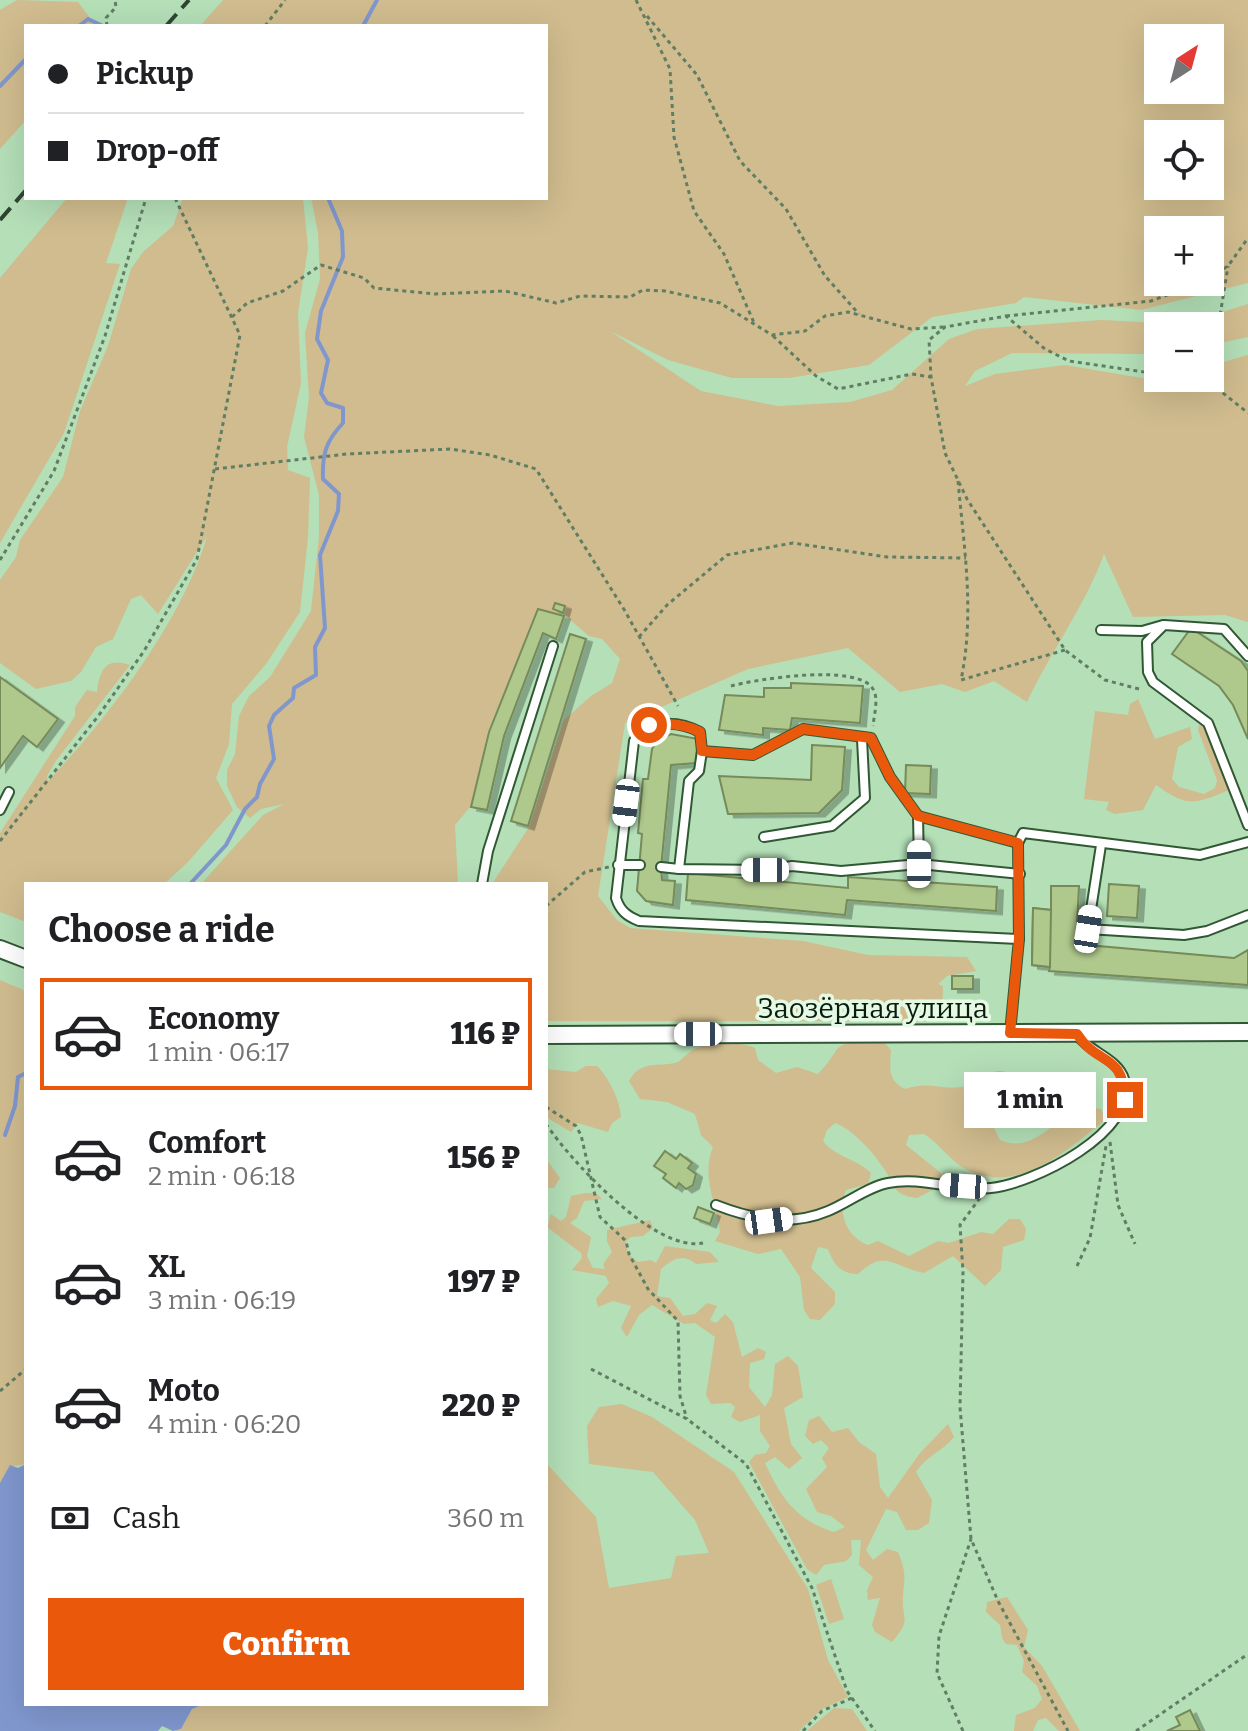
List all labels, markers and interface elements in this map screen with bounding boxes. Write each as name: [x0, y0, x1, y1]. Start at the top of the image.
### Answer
north arrow: [1144, 24, 1224, 104]
map controls: [1144, 24, 1224, 392]
text: Pickup: [96, 56, 194, 92]
button: locate: [1144, 120, 1224, 200]
text: Drop-off: [96, 133, 218, 169]
button: +: [1144, 216, 1224, 296]
button: −: [1144, 312, 1224, 392]
route start: [631, 707, 667, 743]
car: [611, 778, 641, 828]
car: [907, 840, 931, 888]
car: [741, 858, 789, 882]
car: [1072, 903, 1104, 955]
text: Choose a ride: [48, 908, 275, 952]
street label: Заозёрная улица: [758, 992, 988, 1025]
icon: car: [52, 998, 124, 1070]
text: Economy: [148, 1001, 279, 1037]
text: 116 ₽: [451, 1016, 520, 1052]
car: [674, 1022, 722, 1046]
text: 1 min · 06:17: [148, 1037, 289, 1068]
callout: 1 min: [965, 1072, 1097, 1128]
route end: [1107, 1082, 1143, 1118]
text: 1 min: [997, 1084, 1063, 1115]
icon: car: [52, 1122, 124, 1194]
text: Comfort: [148, 1125, 266, 1161]
text: 156 ₽: [447, 1140, 520, 1176]
text: 2 min · 06:18: [148, 1161, 296, 1192]
car: [938, 1172, 988, 1200]
car: [744, 1206, 794, 1236]
icon: car: [52, 1246, 124, 1318]
text: XL: [148, 1249, 185, 1285]
text: 197 ₽: [448, 1264, 520, 1300]
text: 3 min · 06:19: [148, 1285, 296, 1316]
icon: car: [52, 1370, 124, 1442]
text: Moto: [148, 1373, 220, 1409]
text: 220 ₽: [442, 1388, 520, 1424]
text: 4 min · 06:20: [148, 1409, 302, 1440]
icon: cash: [48, 1496, 92, 1540]
text: Cash: [112, 1500, 180, 1536]
text: 360 m: [447, 1503, 524, 1534]
button: Confirm: [48, 1598, 524, 1690]

